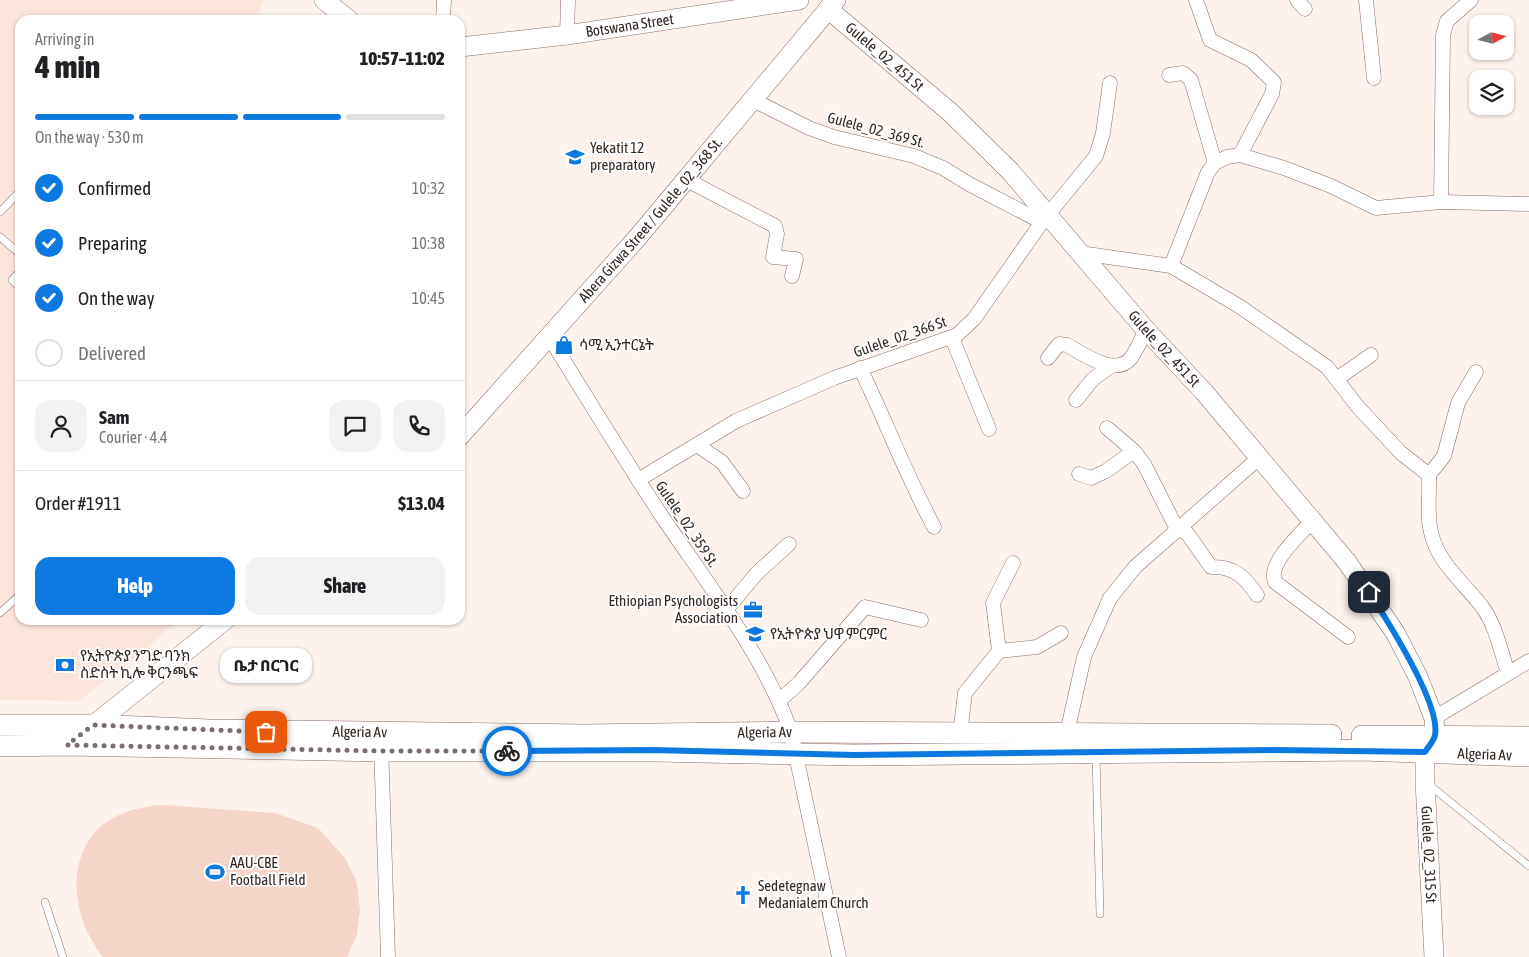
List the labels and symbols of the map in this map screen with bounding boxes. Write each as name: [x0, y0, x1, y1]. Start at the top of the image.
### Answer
street label: Botswana Street: [584, 10, 675, 40]
north arrow: [1469, 15, 1514, 60]
street label: Gulele_02_451 St: [842, 18, 928, 94]
street label: Gulele_02_369 St.: [826, 108, 927, 151]
street label: Abera Gizwa Street / Gulele_02_368 St.: [575, 134, 726, 305]
place label: Yekatit 12 preparatory: [590, 139, 655, 173]
school or university icon: Yekatit 12 preparatory: [564, 146, 586, 168]
street label: Gulele_02_451 St: [1125, 307, 1204, 390]
street label: Gulele_02_366 St: [851, 313, 949, 360]
shop icon: ሳሚ ኢንተርኔት: [553, 334, 575, 356]
place label: ሳሚ ኢንተርኔት: [579, 336, 654, 353]
street label: Gulele_02_359 St.: [652, 478, 723, 570]
pin: [1348, 571, 1390, 613]
place label: Ethiopian Psychologists Association: [608, 592, 738, 626]
office icon: Ethiopian Psychologists Association: [742, 599, 764, 621]
school or university icon: የኢትዮጵያ ህዋ ምርምር: [744, 623, 766, 645]
place label: የኢትዮጵያ ህዋ ምርምር: [770, 625, 887, 642]
place label: የኢትዮጵያ ንግድ ባንክ ስድስት ኪሎ ቅርንጫፍ: [80, 647, 198, 681]
callout: ቤታ በርገር: [220, 647, 312, 682]
bank icon: የኢትዮጵያ ንግድ ባንክ ስድስት ኪሎ ቅርንጫፍ: [54, 654, 76, 676]
pin: [245, 711, 287, 753]
street label: Algeria Av: [332, 723, 387, 740]
street label: Algeria Av: [737, 723, 792, 741]
courier: [482, 726, 532, 776]
street label: Algeria Av: [1457, 744, 1512, 763]
street label: Gulele_02_315 St: [1418, 805, 1440, 904]
place label: AAU-CBE Football Field: [230, 854, 306, 888]
sports icon: AAU-CBE Football Field: [204, 861, 226, 883]
place label: Sedetegnaw Medanialem Church: [758, 877, 869, 911]
church icon: Sedetegnaw Medanialem Church: [732, 884, 754, 906]

